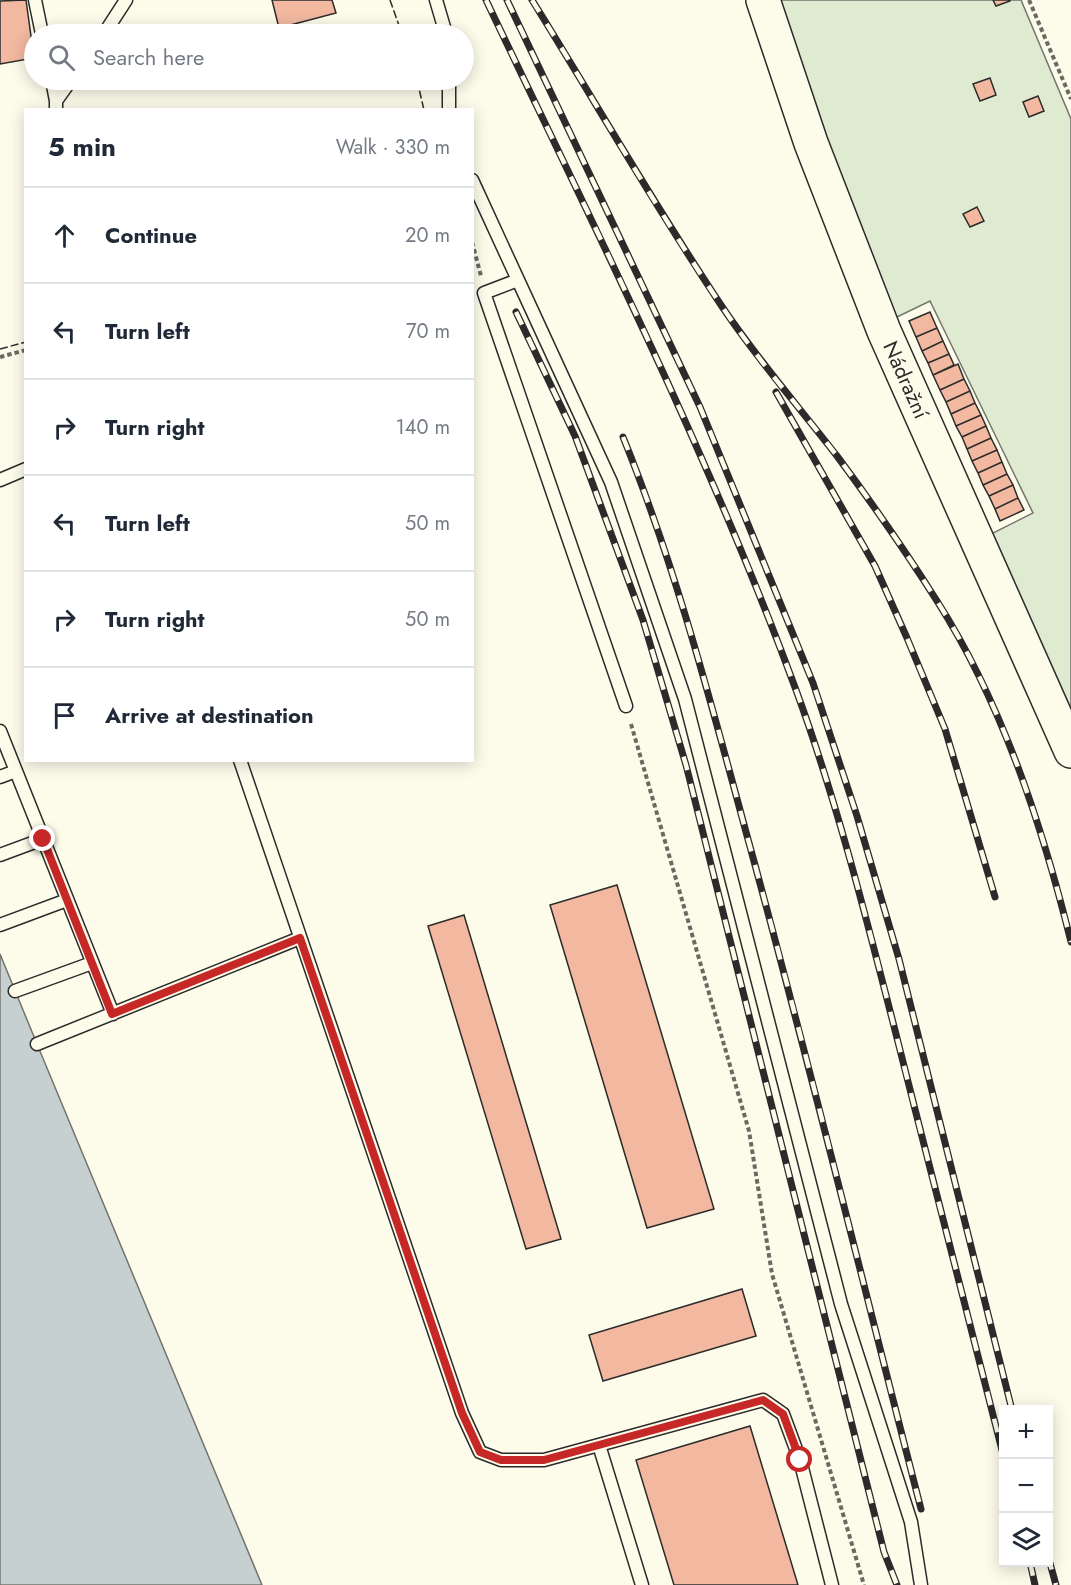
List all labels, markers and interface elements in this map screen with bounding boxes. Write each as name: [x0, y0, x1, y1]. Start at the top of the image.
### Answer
search box: [24, 24, 474, 90]
icon: search: [45, 41, 78, 74]
text: Search here: [93, 41, 204, 73]
text: 5 min: [48, 128, 116, 166]
text: Walk · 330 m: [336, 133, 450, 162]
icon: ahead: [48, 219, 81, 252]
text: Continue: [105, 219, 197, 251]
text: 20 m: [405, 221, 450, 250]
icon: left: [48, 315, 81, 348]
text: Turn left: [105, 315, 190, 347]
text: 70 m: [406, 317, 450, 346]
street label: Nádražní: [875, 336, 937, 425]
icon: right: [48, 411, 81, 444]
text: Turn right: [105, 411, 205, 443]
text: 140 m: [396, 413, 450, 442]
icon: left: [48, 507, 81, 540]
text: Turn left: [105, 507, 190, 539]
text: 50 m: [405, 509, 450, 538]
icon: right: [48, 603, 81, 636]
text: Turn right: [105, 603, 205, 635]
text: 50 m: [405, 605, 450, 634]
icon: arrive: [48, 699, 81, 732]
text: Arrive at destination: [105, 699, 314, 731]
route end: [29, 825, 55, 851]
map controls: [999, 1405, 1053, 1567]
button: +: [999, 1405, 1053, 1459]
route start: [786, 1446, 812, 1472]
button: −: [999, 1459, 1053, 1513]
button: layers: [999, 1513, 1053, 1567]

